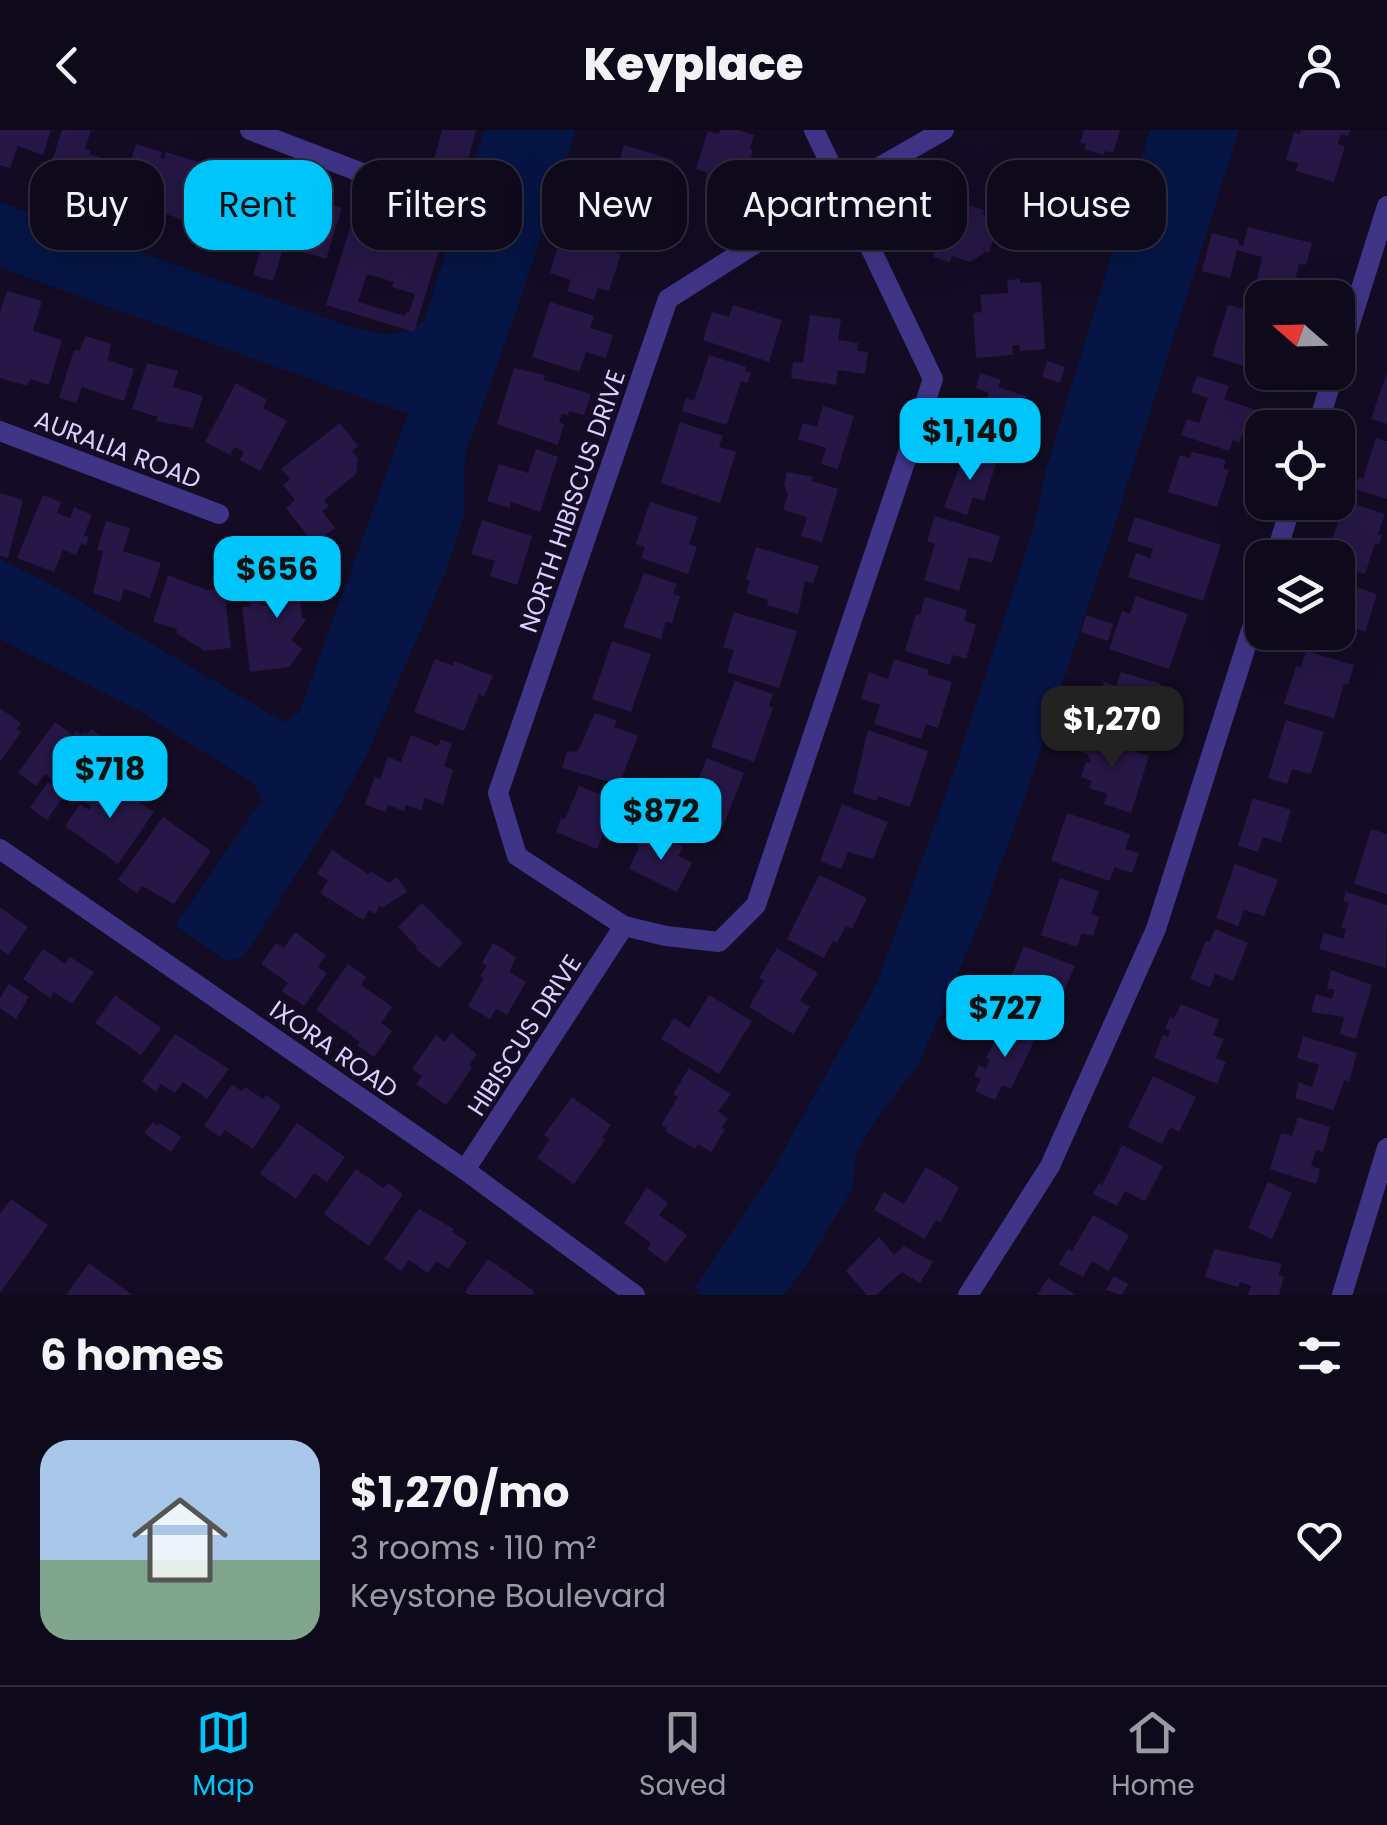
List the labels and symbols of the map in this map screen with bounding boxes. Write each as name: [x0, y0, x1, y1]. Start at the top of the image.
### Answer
north arrow: [1245, 280, 1355, 390]
street label: NORTH HIBISCUS DRIVE: [511, 365, 634, 637]
pin: $1,140: [889, 398, 1051, 483]
street label: AURALIA ROAD: [30, 402, 206, 497]
pin: $656: [218, 536, 336, 621]
pin: $1,270: [1031, 686, 1193, 771]
pin: $718: [51, 736, 169, 821]
pin: $872: [602, 778, 720, 863]
street label: HIBISCUS DRIVE: [459, 948, 590, 1123]
pin: $727: [946, 975, 1064, 1060]
street label: IXORA ROAD: [262, 992, 405, 1107]

